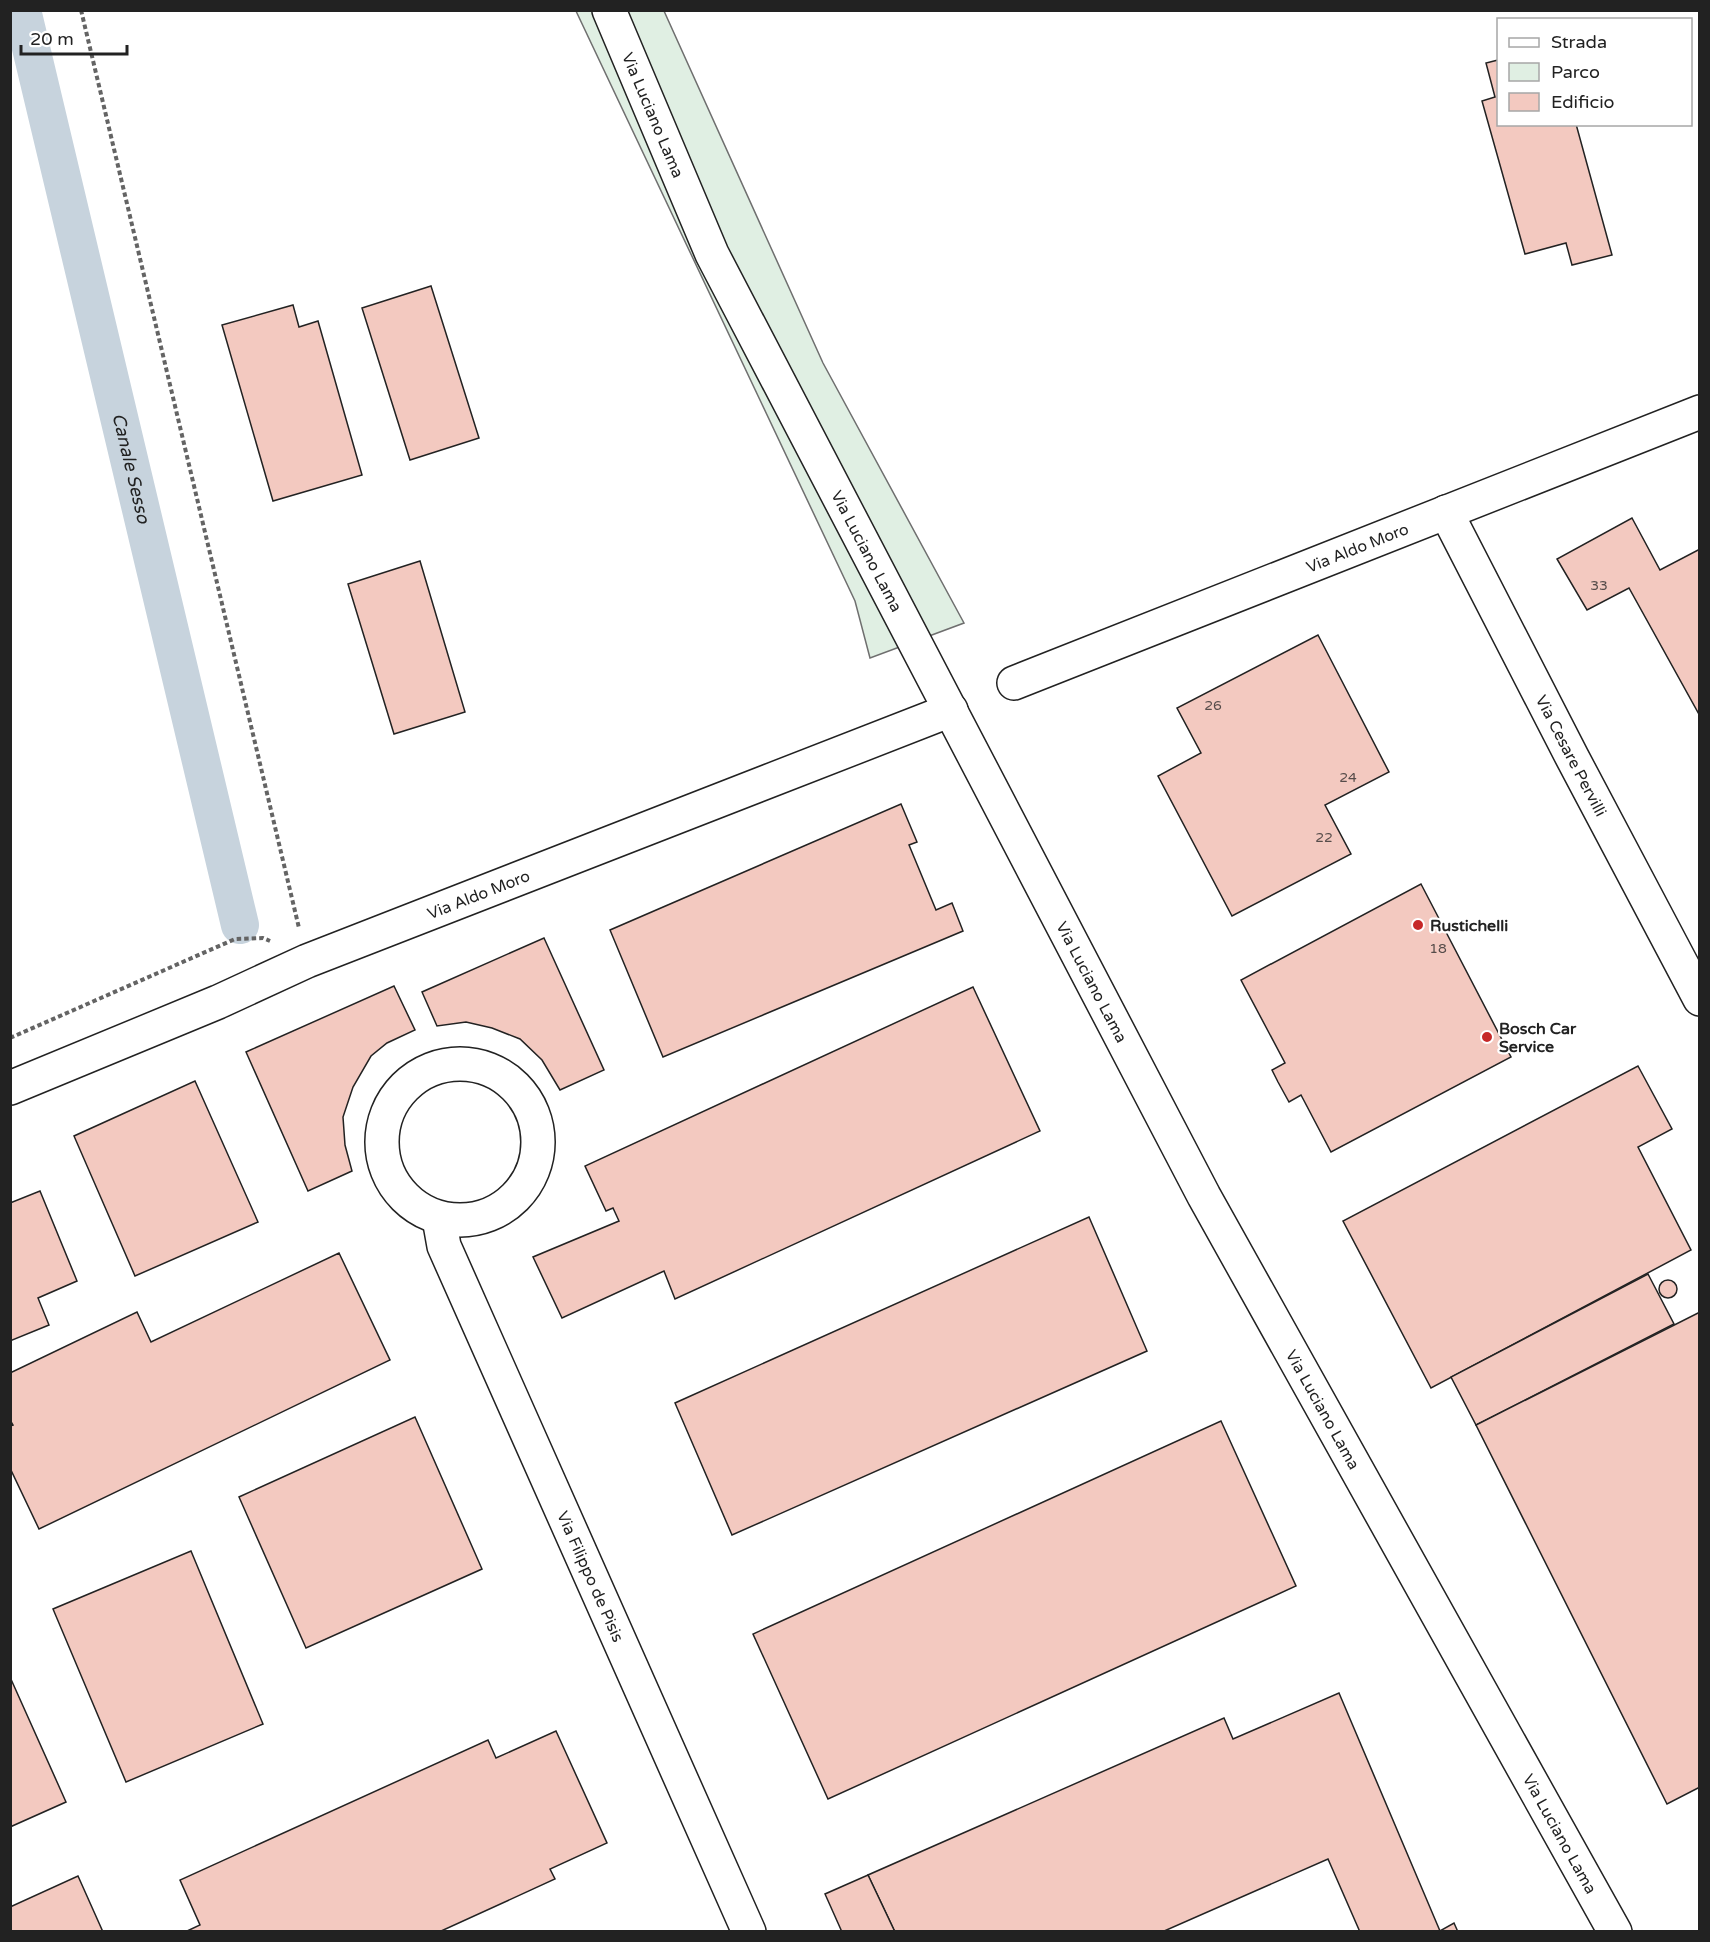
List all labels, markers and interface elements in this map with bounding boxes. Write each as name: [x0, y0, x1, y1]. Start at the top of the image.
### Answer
scale bar: [21, 18, 128, 56]
legend: [1497, 18, 1692, 126]
text: 20 m: [30, 28, 74, 50]
text: Strada: [1551, 31, 1607, 53]
street label: Via Luciano Lama: [617, 50, 688, 181]
text: Parco: [1551, 61, 1600, 83]
text: Edificio: [1551, 91, 1615, 113]
water label: Canale Sesso: [107, 411, 155, 527]
street label: Via Luciano Lama: [826, 487, 906, 616]
street label: Via Aldo Moro: [1303, 519, 1412, 578]
house number: 33: [1590, 577, 1608, 594]
street label: Via Cesare Pervilli: [1531, 692, 1611, 820]
house number: 26: [1204, 697, 1222, 714]
house number: 24: [1339, 769, 1357, 786]
house number: 22: [1315, 829, 1333, 846]
street label: Via Aldo Moro: [425, 866, 533, 924]
place label: Rustichelli: [1430, 916, 1508, 936]
street label: Via Luciano Lama: [1051, 918, 1131, 1046]
marker: Rustichelli: [1411, 918, 1425, 932]
house number: 18: [1429, 940, 1447, 957]
place label: Bosch Car Service: [1499, 1019, 1577, 1057]
marker: Bosch Car Service: [1480, 1030, 1494, 1044]
street label: Via Luciano Lama: [1281, 1346, 1364, 1473]
street label: Via Filippo de Pisis: [552, 1508, 628, 1645]
street label: Via Luciano Lama: [1518, 1771, 1601, 1898]

